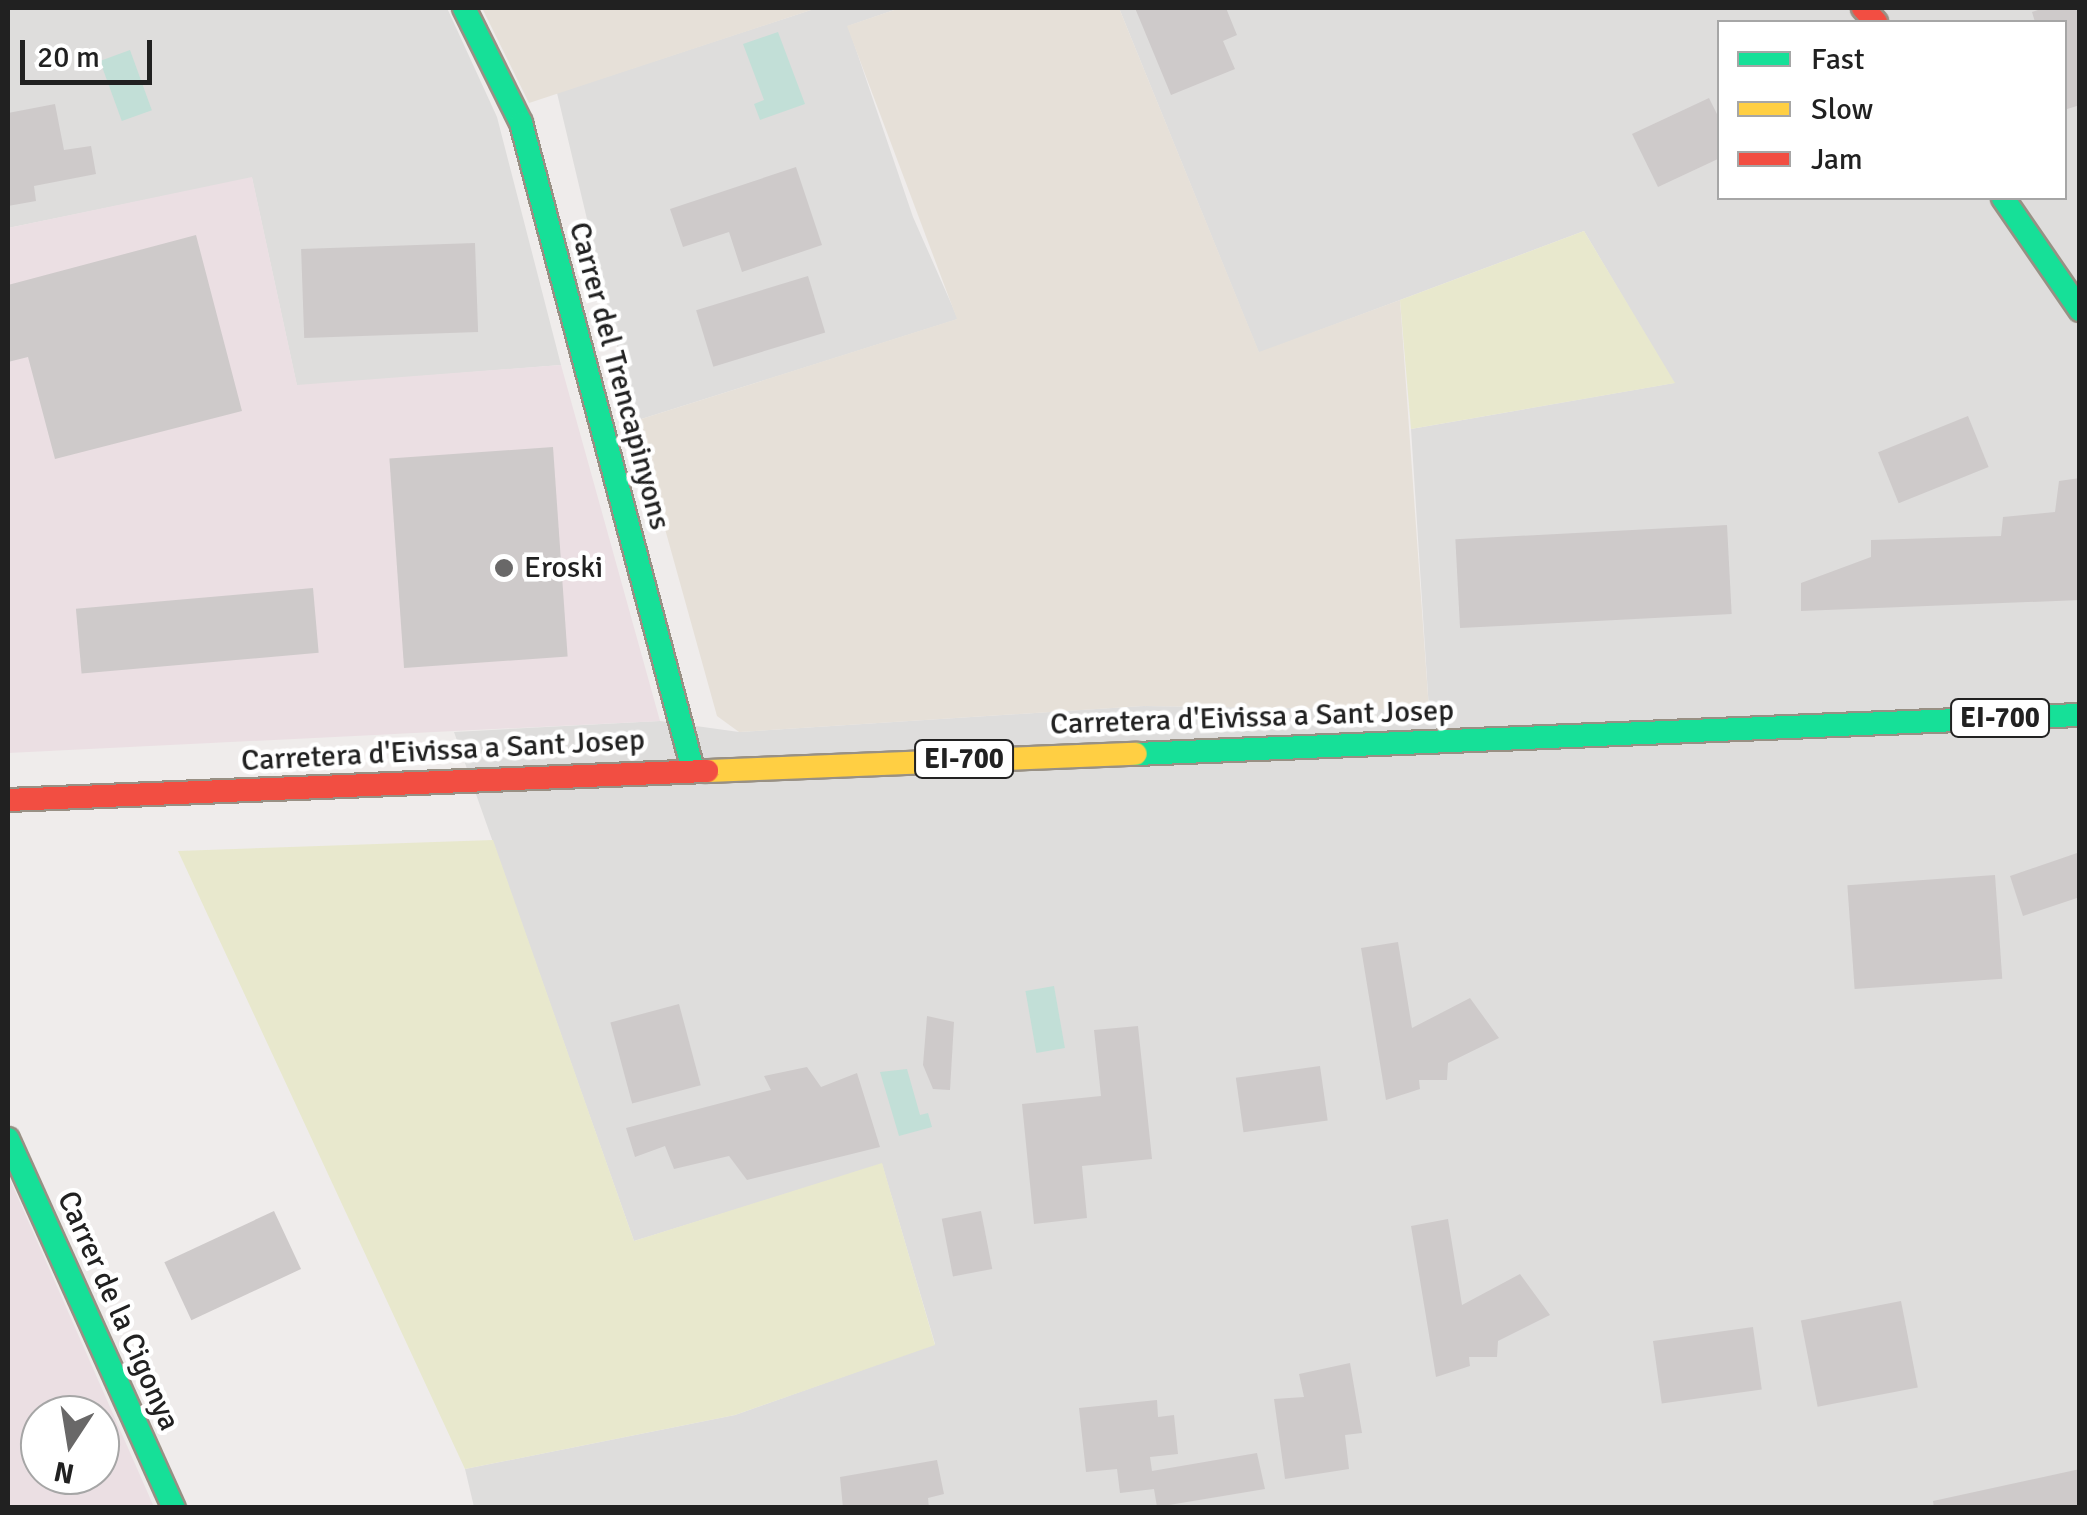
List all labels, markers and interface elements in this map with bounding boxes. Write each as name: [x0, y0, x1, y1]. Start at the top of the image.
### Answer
scale bar: [25, 20, 158, 82]
legend: [1717, 20, 2067, 200]
text: 20 m: [37, 39, 100, 76]
text: Fast: [1811, 41, 1864, 78]
text: Slow: [1811, 91, 1873, 128]
text: Jam: [1811, 141, 1863, 178]
street label: Carrer del Trencapinyons: [561, 218, 677, 534]
place label: Eroski: [524, 550, 603, 586]
marker: Eroski: [493, 557, 515, 579]
street label: Carretera d'Eivissa a Sant Josep: [1049, 693, 1455, 743]
road number: EI-700: [1950, 695, 2050, 741]
street label: Carretera d'Eivissa a Sant Josep: [240, 722, 646, 780]
road number: EI-700: [914, 736, 1014, 782]
street label: Carrer de la Cigonya: [49, 1186, 187, 1436]
north arrow: [20, 1395, 120, 1495]
text: N: [51, 1454, 77, 1491]

